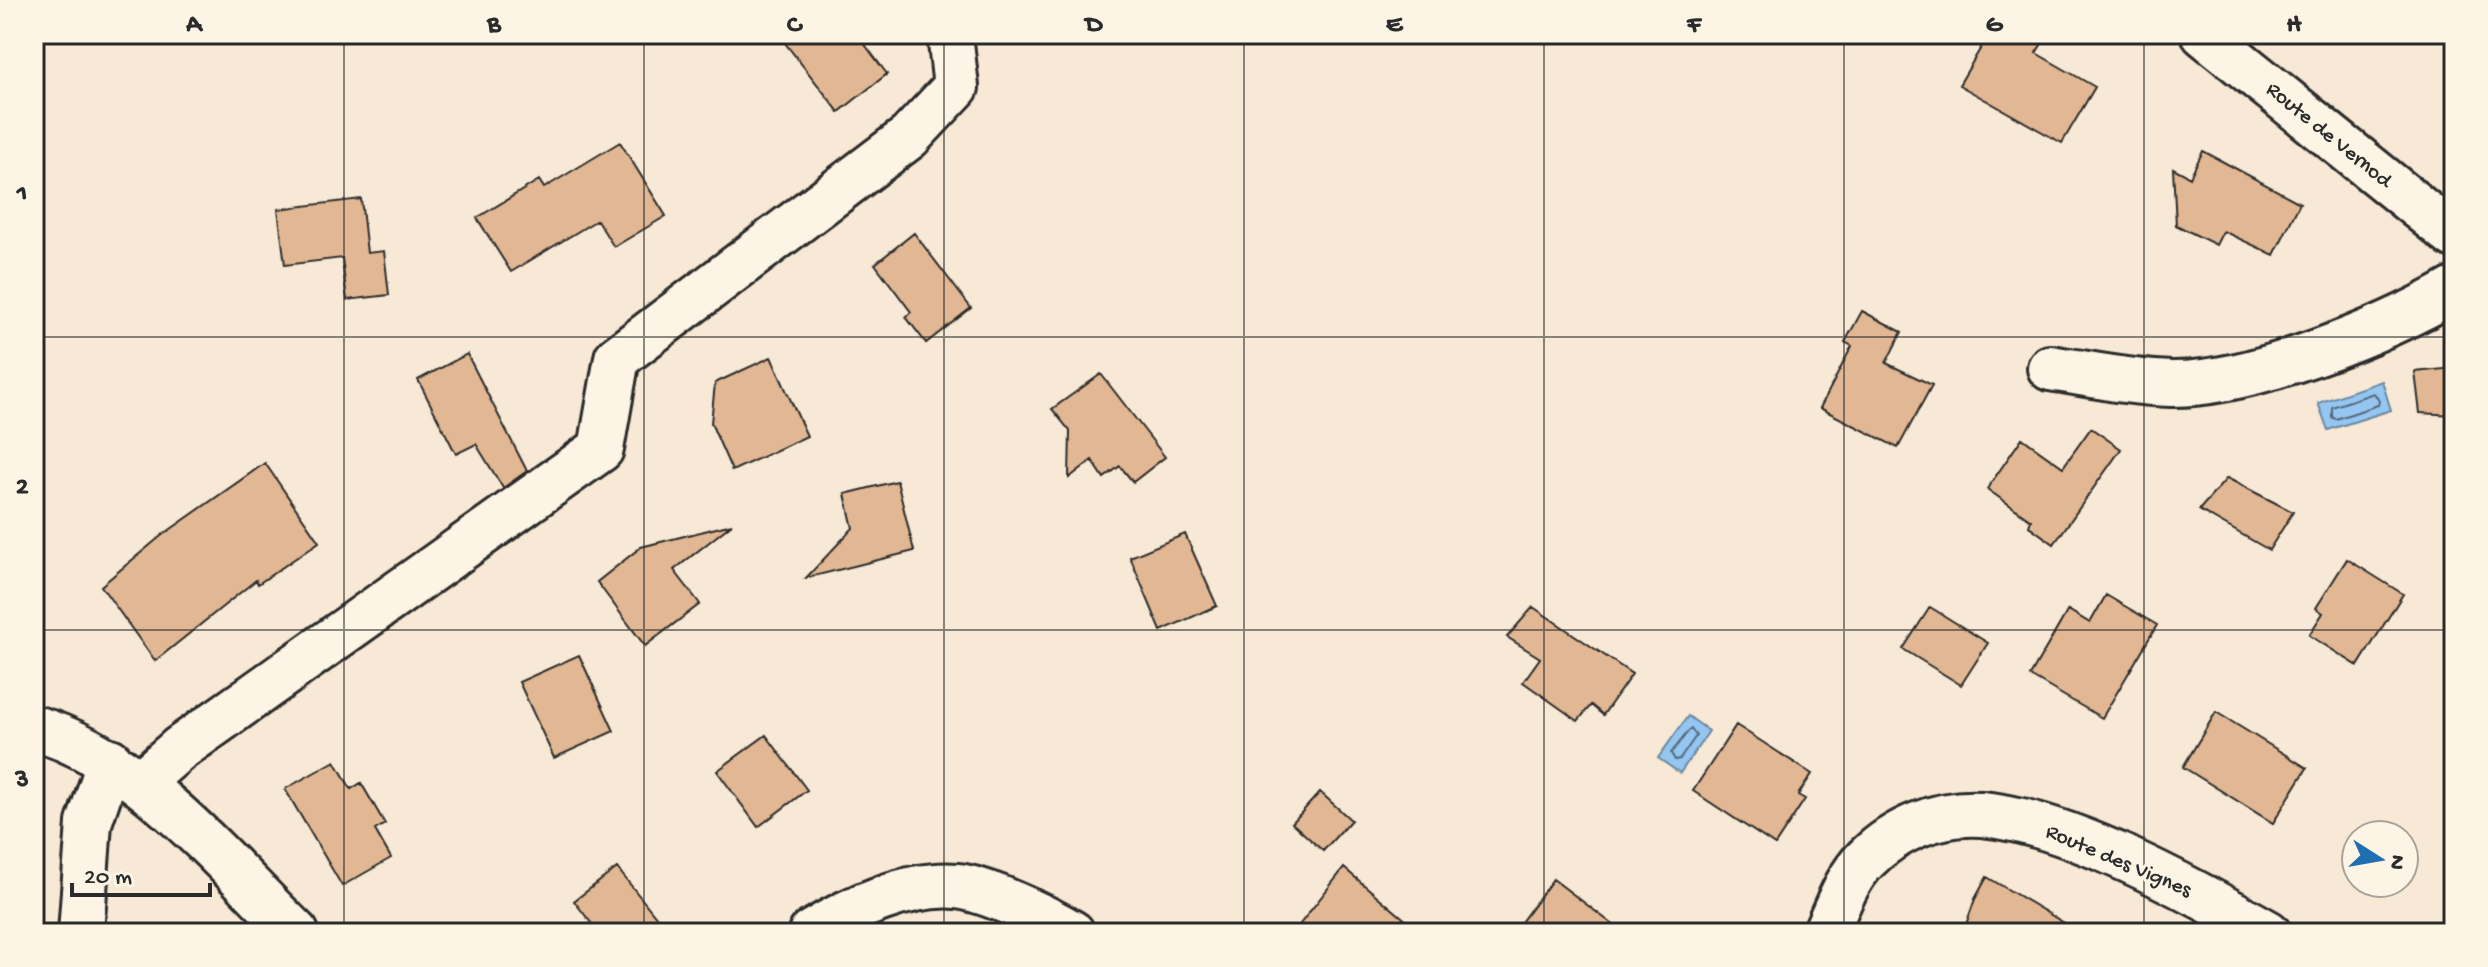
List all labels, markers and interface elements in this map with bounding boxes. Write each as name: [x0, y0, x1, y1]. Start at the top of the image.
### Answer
text: A: [185, 11, 203, 42]
text: B: [486, 11, 502, 42]
text: C: [787, 11, 804, 42]
text: D: [1084, 11, 1104, 42]
text: E: [1386, 11, 1404, 42]
text: F: [1686, 11, 1702, 42]
text: G: [1986, 11, 2004, 42]
text: H: [2287, 11, 2303, 42]
street label: Route de Vernod: [2260, 77, 2398, 196]
text: 1: [16, 180, 27, 211]
text: 2: [16, 473, 29, 504]
text: 3: [14, 766, 29, 797]
north arrow: [2340, 819, 2420, 899]
street label: Route des Vignes: [2041, 820, 2196, 905]
scale bar: [72, 847, 210, 897]
text: N: [2382, 853, 2410, 872]
text: 20 m: [84, 864, 132, 893]

